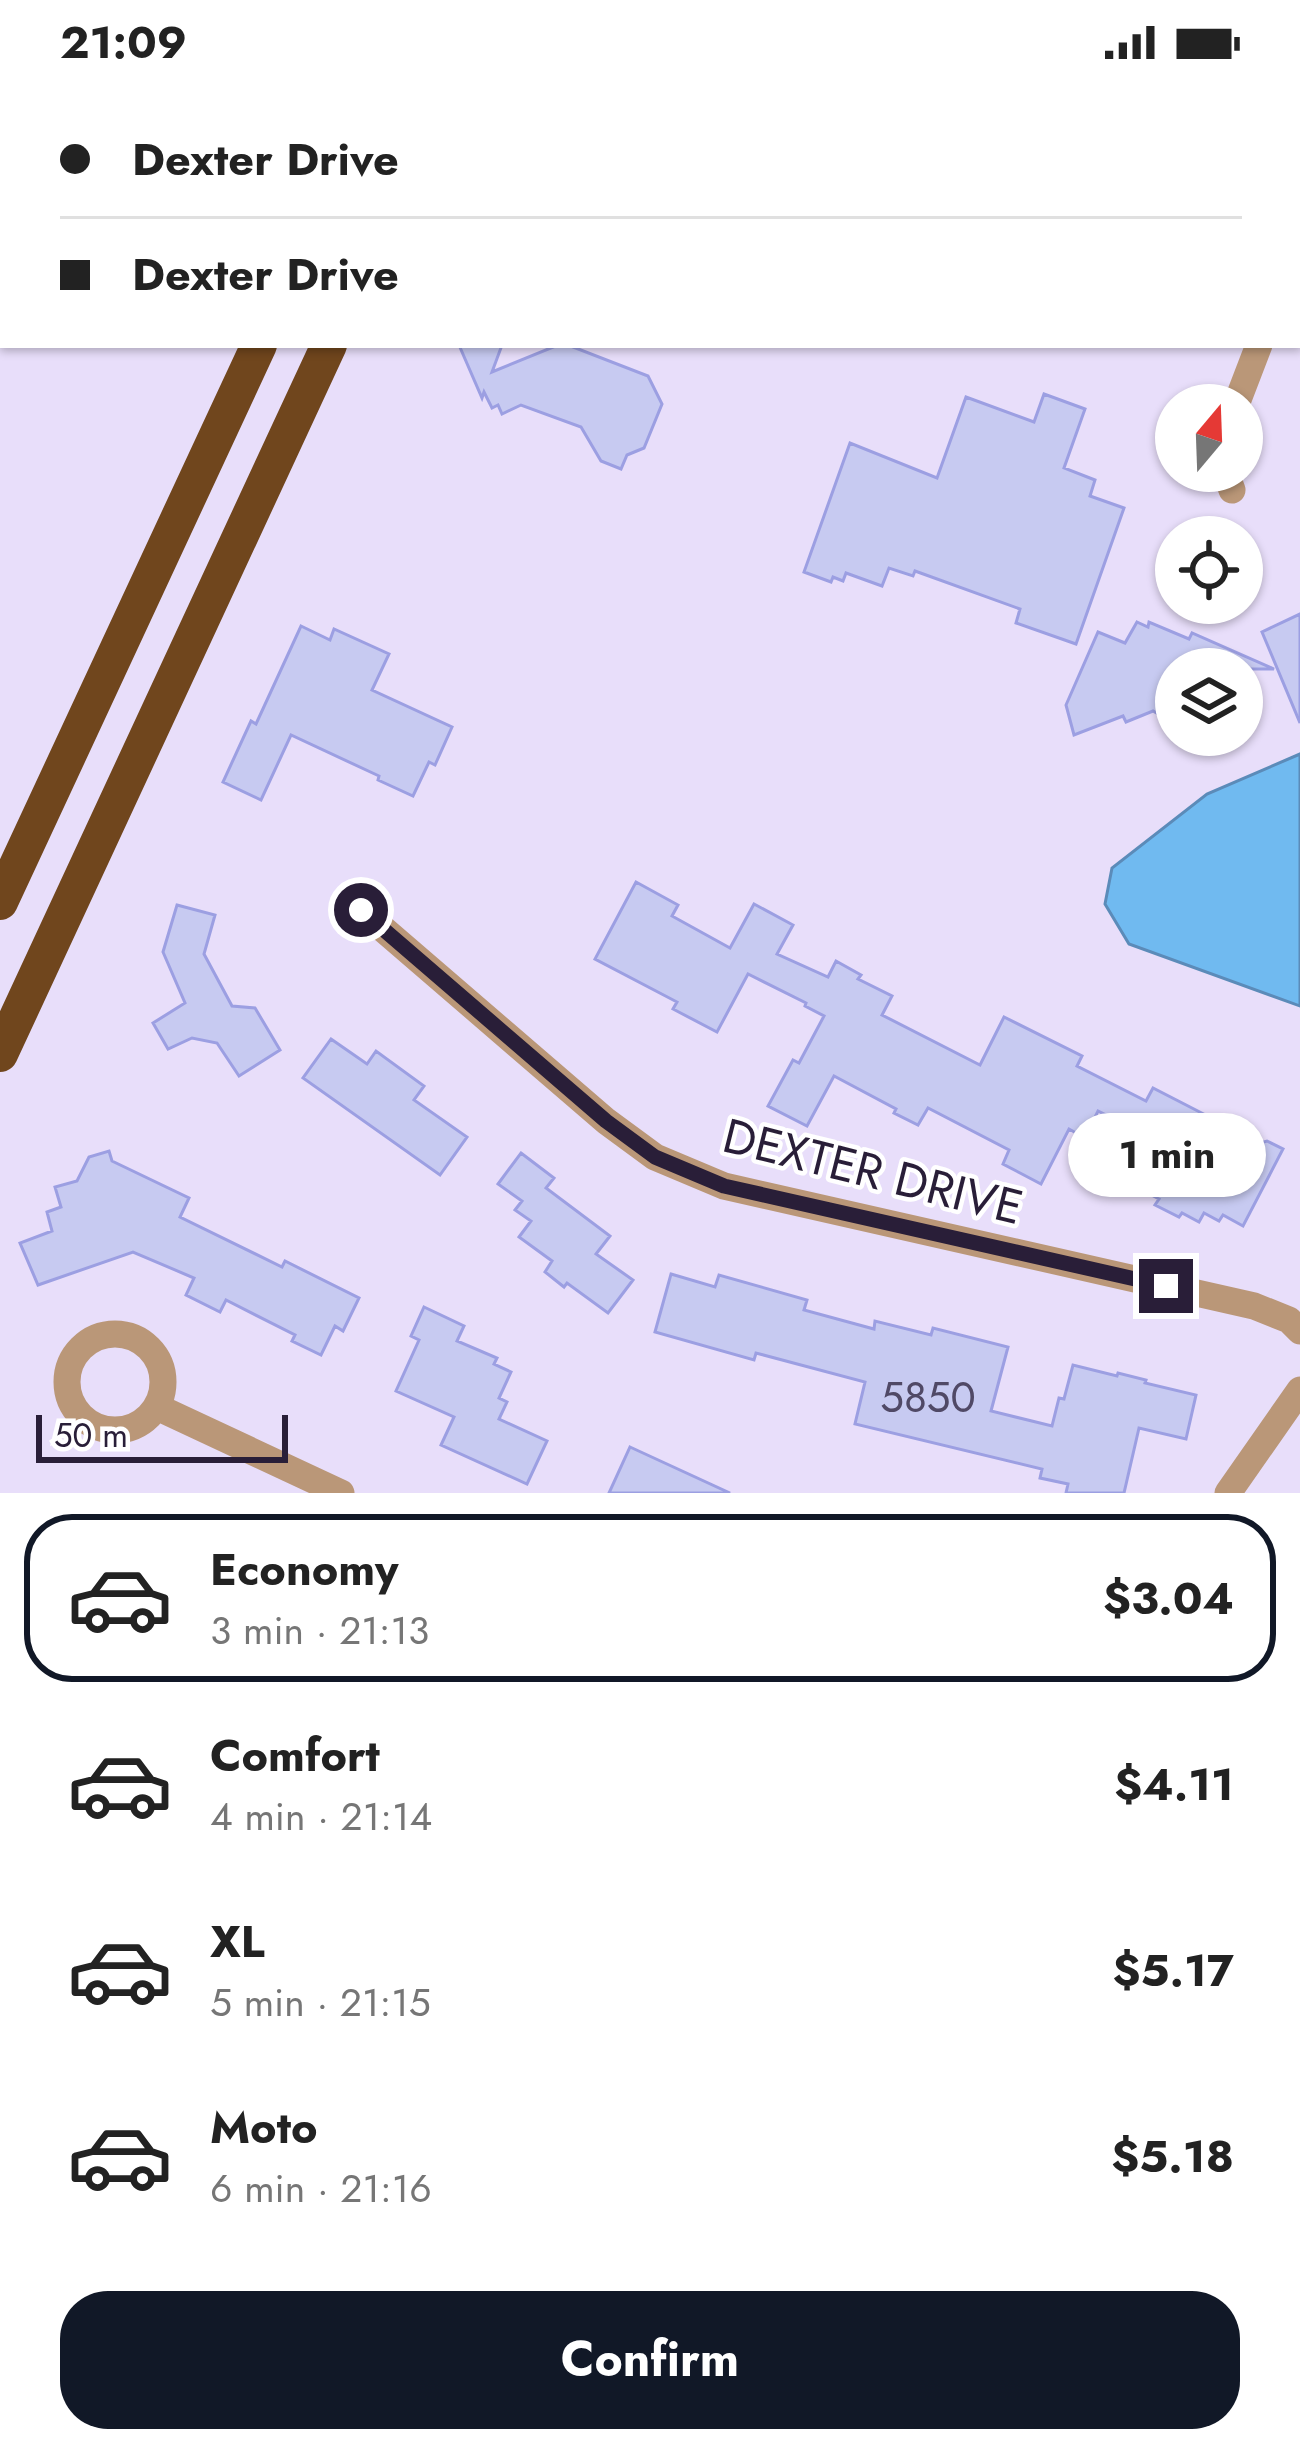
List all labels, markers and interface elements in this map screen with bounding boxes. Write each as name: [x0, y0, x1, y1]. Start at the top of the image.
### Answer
text: 21:09: [60, 10, 187, 75]
text: Dexter Drive: [132, 127, 399, 192]
text: Dexter Drive: [132, 242, 399, 307]
north arrow: [1155, 384, 1263, 492]
map controls: [1155, 384, 1263, 756]
button: locate: [1155, 516, 1263, 624]
button: layers: [1155, 648, 1263, 756]
route start: [334, 883, 388, 937]
street label: DEXTER DRIVE: [716, 1101, 1030, 1242]
callout: 1 min: [1067, 1112, 1265, 1196]
text: 1 min: [1119, 1126, 1215, 1183]
route end: [1139, 1259, 1193, 1313]
house number: 5850: [880, 1367, 976, 1428]
scale bar: [36, 1409, 288, 1462]
text: 50 m: [54, 1412, 128, 1459]
text: Economy: [210, 1537, 398, 1602]
icon: car: [66, 1544, 174, 1652]
text: $3.04: [1103, 1566, 1234, 1631]
text: 3 min · 21:13: [210, 1602, 429, 1659]
text: Comfort: [210, 1723, 380, 1788]
icon: car: [66, 1730, 174, 1838]
text: $4.11: [1114, 1752, 1234, 1817]
text: 4 min · 21:14: [210, 1788, 432, 1845]
text: XL: [210, 1909, 265, 1974]
icon: car: [66, 1916, 174, 2024]
text: $5.17: [1112, 1938, 1234, 2003]
text: 5 min · 21:15: [210, 1974, 431, 2031]
text: Moto: [210, 2095, 318, 2160]
icon: car: [66, 2102, 174, 2210]
text: $5.18: [1111, 2124, 1234, 2189]
text: 6 min · 21:16: [210, 2160, 432, 2217]
button: Confirm: [60, 2291, 1240, 2429]

